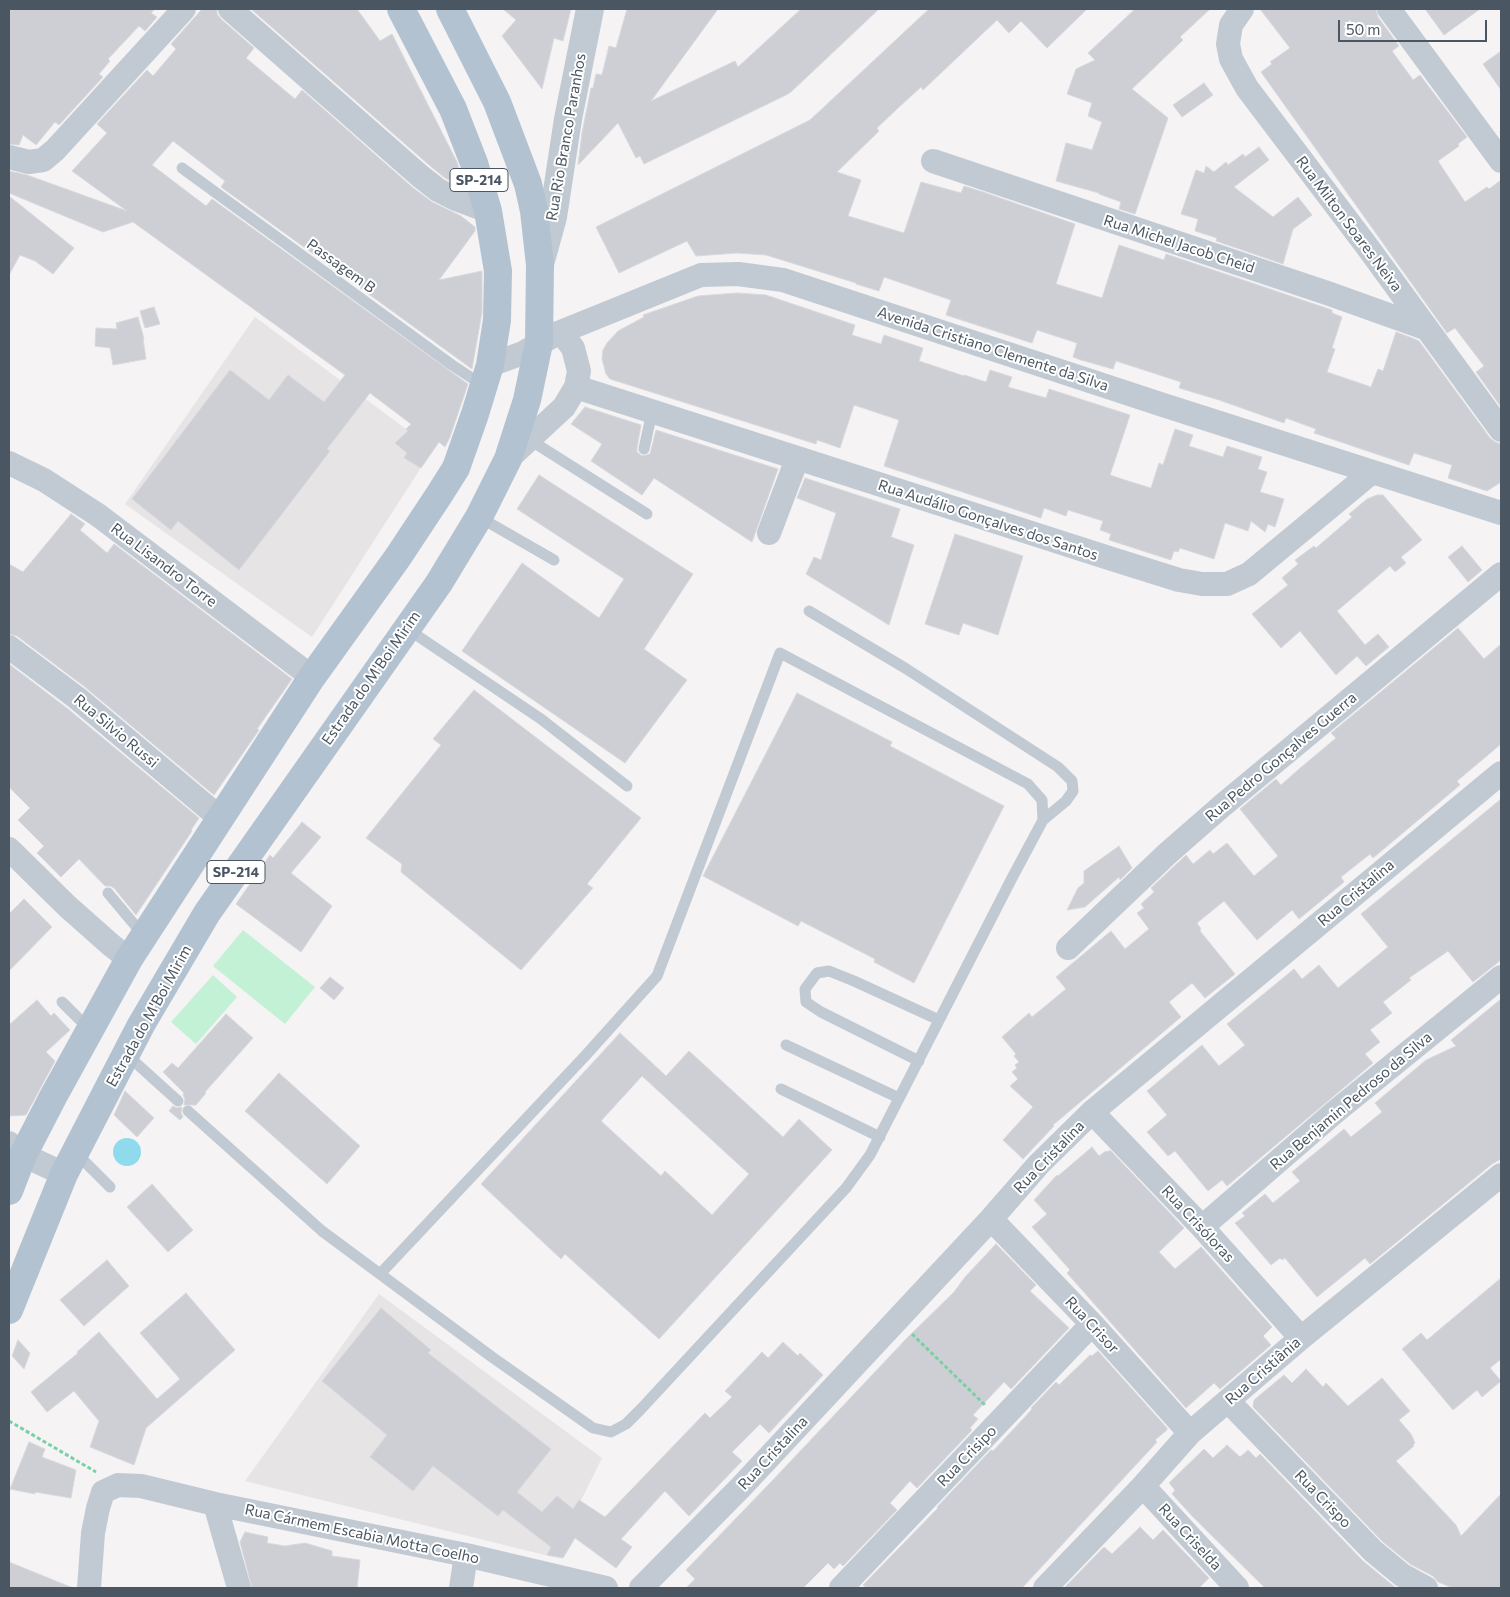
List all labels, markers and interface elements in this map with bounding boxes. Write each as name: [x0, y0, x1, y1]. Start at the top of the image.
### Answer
scale bar: [1340, 10, 1489, 42]
text: 50 m: [1346, 20, 1380, 38]
street label: Rua Rio Branco Paranhos: [542, 52, 590, 222]
street label: Rua Milton Soares Neiva: [1292, 153, 1406, 295]
road number: SP-214: [450, 168, 508, 192]
street label: Rua Michel Jacob Cheid: [1101, 211, 1257, 277]
street label: Passagem B: [303, 235, 379, 297]
street label: Avenida Cristiano Clemente da Silva: [875, 303, 1111, 395]
street label: Rua Audálio Gonçalves dos Santos: [876, 476, 1100, 564]
street label: Rua Lisandro Torre: [107, 519, 221, 611]
street label: Estrada do M'Boi Mirim: [318, 608, 424, 748]
street label: Rua Pedro Gonçalves Guerra: [1202, 688, 1360, 826]
street label: Rua Silvio Russi: [70, 690, 162, 772]
street label: Rua Cristalina: [1314, 856, 1398, 930]
road number: SP-214: [207, 860, 265, 884]
street label: Estrada do M'Boi Mirim: [103, 942, 195, 1090]
street label: Rua Benjamin Pedroso da Silva: [1267, 1028, 1435, 1174]
street label: Rua Cristalina: [1010, 1117, 1088, 1197]
street label: Rua Crisóloras: [1158, 1182, 1238, 1266]
street label: Rua Crisor: [1061, 1293, 1123, 1357]
street label: Rua Cristiânia: [1222, 1333, 1304, 1409]
street label: Rua Cristalina: [734, 1412, 812, 1494]
street label: Rua Crisipo: [934, 1422, 1000, 1490]
street label: Rua Crispo: [1291, 1466, 1355, 1532]
street label: Rua Cármem Escabia Motta Coelho: [243, 1500, 481, 1568]
street label: Rua Criselda: [1155, 1500, 1225, 1574]

